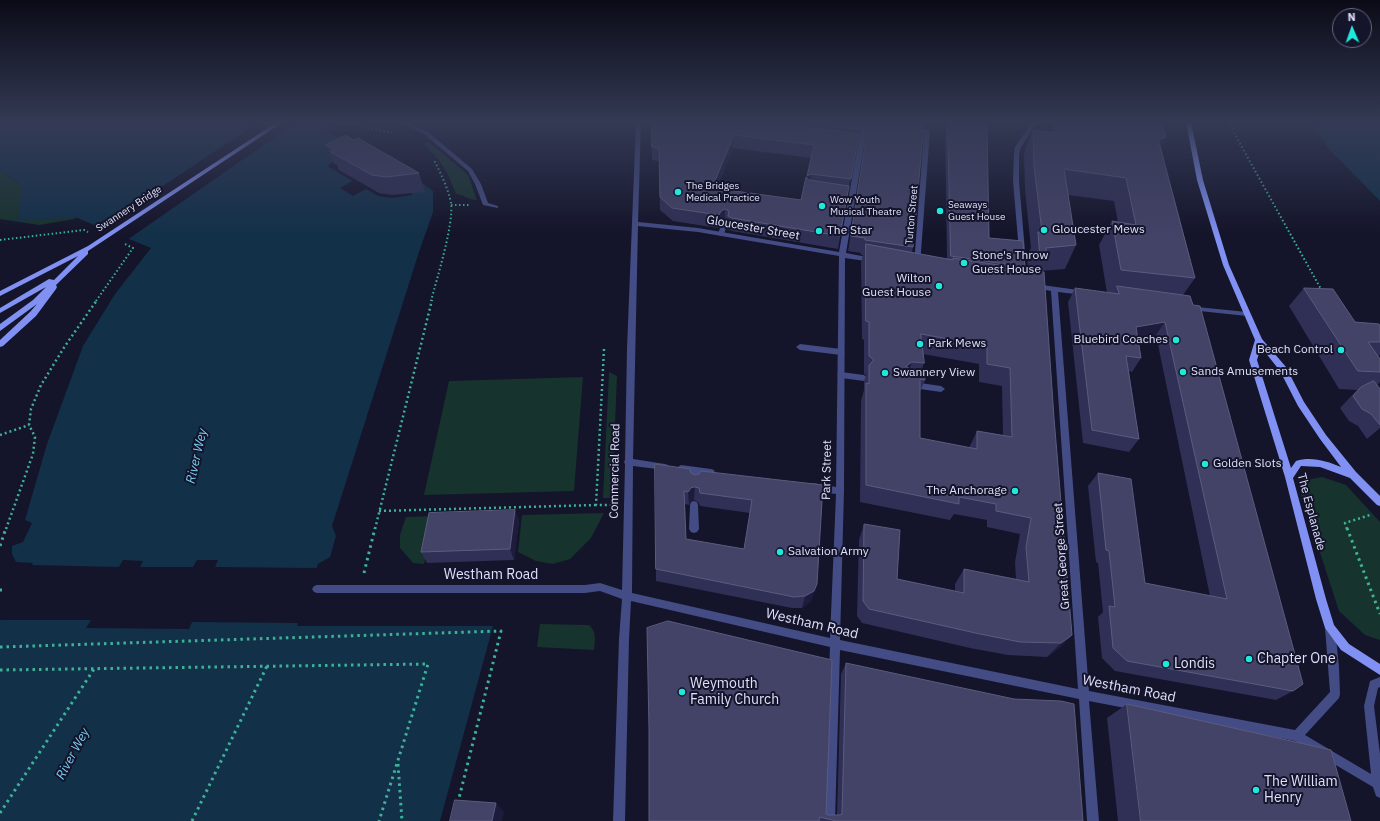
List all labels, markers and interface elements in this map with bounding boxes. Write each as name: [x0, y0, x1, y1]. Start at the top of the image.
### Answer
north arrow: [1332, 8, 1372, 48]
text: N: [1347, 10, 1356, 24]
place label: The Bridges Medical Practice: [686, 180, 760, 204]
street label: Swannery Bridge: [94, 183, 164, 235]
street label: Turton Street: [903, 185, 921, 245]
marker: The Bridges Medical Practice: [673, 187, 683, 197]
place label: Wow Youth Musical Theatre: [830, 194, 901, 218]
place label: Seaways Guest House: [948, 199, 1005, 222]
marker: Wow Youth Musical Theatre: [817, 201, 827, 211]
marker: Seaways Guest House: [935, 206, 945, 216]
street label: Gloucester Street: [705, 213, 801, 243]
place label: Gloucester Mews: [1052, 223, 1145, 237]
place label: The Star: [827, 224, 872, 238]
marker: Gloucester Mews: [1039, 225, 1049, 235]
marker: The Star: [814, 226, 824, 236]
place label: Stone's Throw Guest House: [972, 249, 1048, 277]
marker: Stone's Throw Guest House: [959, 258, 969, 268]
place label: Wilton Guest House: [862, 272, 931, 300]
marker: Wilton Guest House: [934, 281, 944, 291]
place label: Bluebird Coaches: [1074, 333, 1168, 347]
marker: Bluebird Coaches: [1171, 335, 1181, 345]
place label: Park Mews: [928, 337, 986, 351]
marker: Park Mews: [915, 339, 925, 349]
place label: Beach Control: [1257, 343, 1333, 357]
marker: Beach Control: [1336, 345, 1346, 355]
place label: Sands Amusements: [1191, 365, 1298, 379]
place label: Swannery View: [893, 366, 975, 380]
marker: Sands Amusements: [1178, 367, 1188, 377]
marker: Swannery View: [880, 368, 890, 378]
street label: Commercial Road: [607, 423, 623, 519]
water label: River Wey: [183, 427, 211, 485]
street label: Park Street: [819, 440, 835, 500]
place label: Golden Slots: [1213, 457, 1282, 471]
marker: Golden Slots: [1200, 459, 1210, 469]
street label: The Esplanade: [1294, 472, 1328, 552]
place label: The Anchorage: [926, 484, 1007, 498]
marker: The Anchorage: [1010, 486, 1020, 496]
street label: Great George Street: [1051, 502, 1073, 610]
place label: Salvation Army: [788, 545, 869, 559]
marker: Salvation Army: [775, 547, 785, 557]
street label: Westham Road: [444, 567, 538, 583]
street label: Westham Road: [764, 605, 860, 643]
place label: Chapter One: [1257, 651, 1336, 667]
marker: Chapter One: [1244, 654, 1254, 664]
place label: Londis: [1174, 656, 1215, 672]
marker: Londis: [1161, 659, 1171, 669]
street label: Westham Road: [1081, 672, 1177, 706]
place label: Weymouth Family Church: [690, 676, 779, 708]
marker: Weymouth Family Church: [677, 687, 687, 697]
water label: River Wey: [53, 726, 93, 782]
place label: The William Henry: [1264, 774, 1338, 806]
marker: The William Henry: [1251, 785, 1261, 795]

